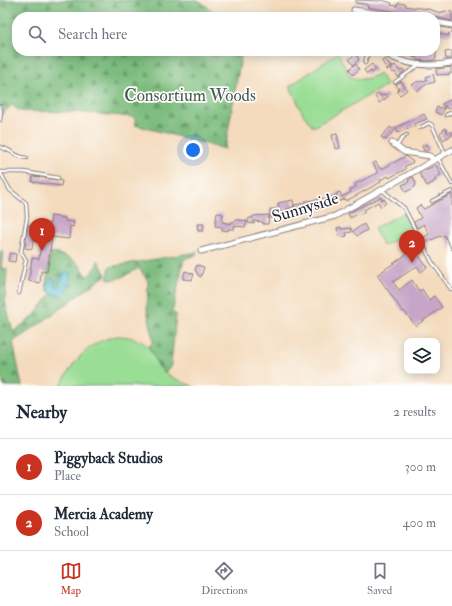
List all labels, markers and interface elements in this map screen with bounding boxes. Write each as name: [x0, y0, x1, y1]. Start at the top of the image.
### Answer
search box: [12, 12, 440, 56]
icon: search: [26, 23, 48, 45]
text: Search here: [58, 25, 127, 44]
park label: Consortium Woods: [124, 85, 256, 106]
your location: [183, 140, 203, 160]
street label: Sunnyside: [269, 187, 341, 229]
pin: 1: [29, 218, 55, 251]
pin: 2: [399, 230, 425, 263]
map controls: [404, 338, 440, 374]
button: layers: [404, 338, 440, 374]
text: Nearby: [16, 402, 67, 423]
text: 2 results: [393, 404, 436, 420]
text: Piggyback Studios: [54, 449, 163, 468]
text: 1: [27, 459, 31, 475]
text: 300 m: [405, 459, 436, 475]
text: Place: [54, 468, 81, 484]
text: Mercia Academy: [54, 505, 153, 524]
text: 2: [26, 515, 32, 531]
text: 400 m: [403, 515, 436, 531]
text: School: [54, 524, 89, 540]
tab: Map: [60, 560, 82, 597]
tab: Directions: [201, 560, 248, 597]
tab: Saved: [367, 560, 392, 597]

